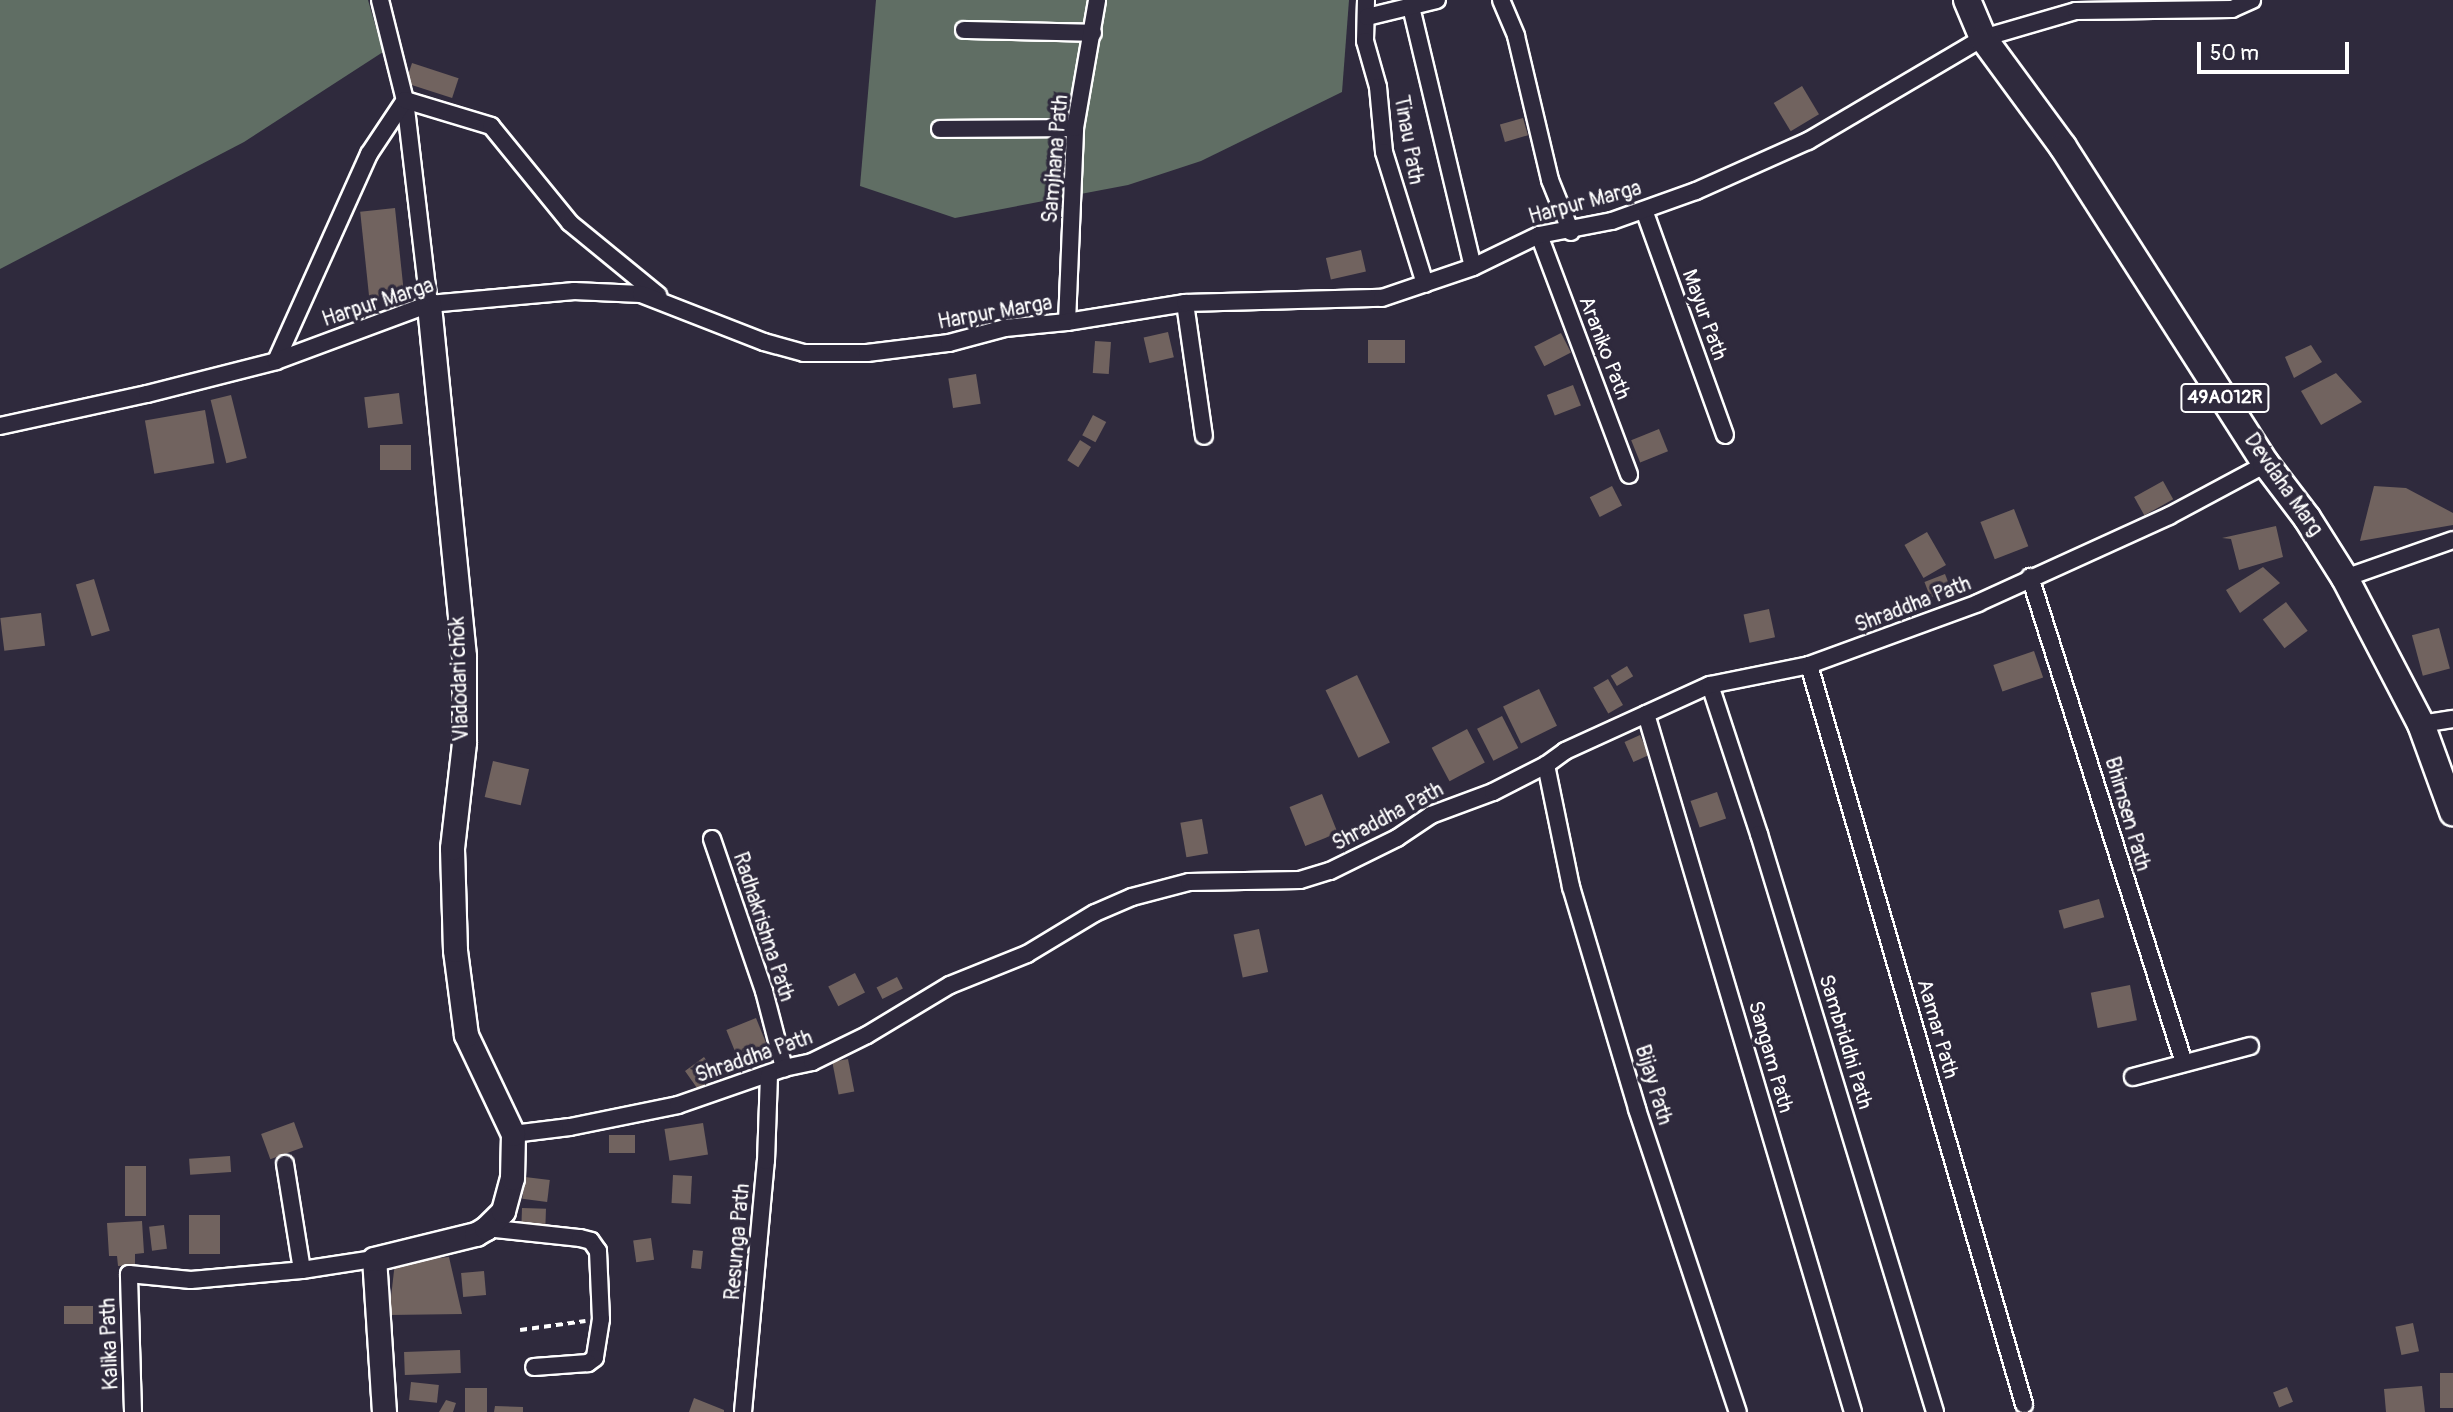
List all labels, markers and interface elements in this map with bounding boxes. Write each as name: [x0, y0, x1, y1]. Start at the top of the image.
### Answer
scale bar: [2201, 28, 2353, 72]
text: 50 m: [2210, 40, 2259, 67]
street label: Samjhana Path: [1038, 94, 1074, 224]
street label: Tinau Path: [1388, 94, 1428, 186]
street label: Harpur Marga: [1526, 176, 1644, 230]
street label: Mayur Path: [1676, 266, 1732, 364]
street label: Harpur Marga: [319, 273, 437, 333]
street label: Harpur Marga: [936, 291, 1054, 335]
street label: Araniko Path: [1573, 293, 1635, 403]
road number: 49A012R: [2180, 382, 2270, 414]
street label: Devdaha Marg: [2238, 429, 2328, 541]
street label: Shraddha Path: [1851, 571, 1975, 639]
street label: Vladodari chok: [445, 616, 475, 742]
street label: Bhimsen Path: [2099, 754, 2155, 874]
street label: Shraddha Path: [1328, 777, 1448, 857]
street label: Radhakrishna Path: [727, 849, 799, 1005]
street label: Sambriddhi Path: [1813, 972, 1877, 1112]
street label: Aamar Path: [1911, 976, 1963, 1082]
street label: Sangam Path: [1742, 998, 1798, 1116]
street label: Shraddha Path: [692, 1025, 816, 1089]
street label: Bijay Path: [1629, 1042, 1677, 1128]
street label: Resunga Path: [720, 1183, 756, 1301]
street label: Kalika Path: [96, 1297, 124, 1391]

